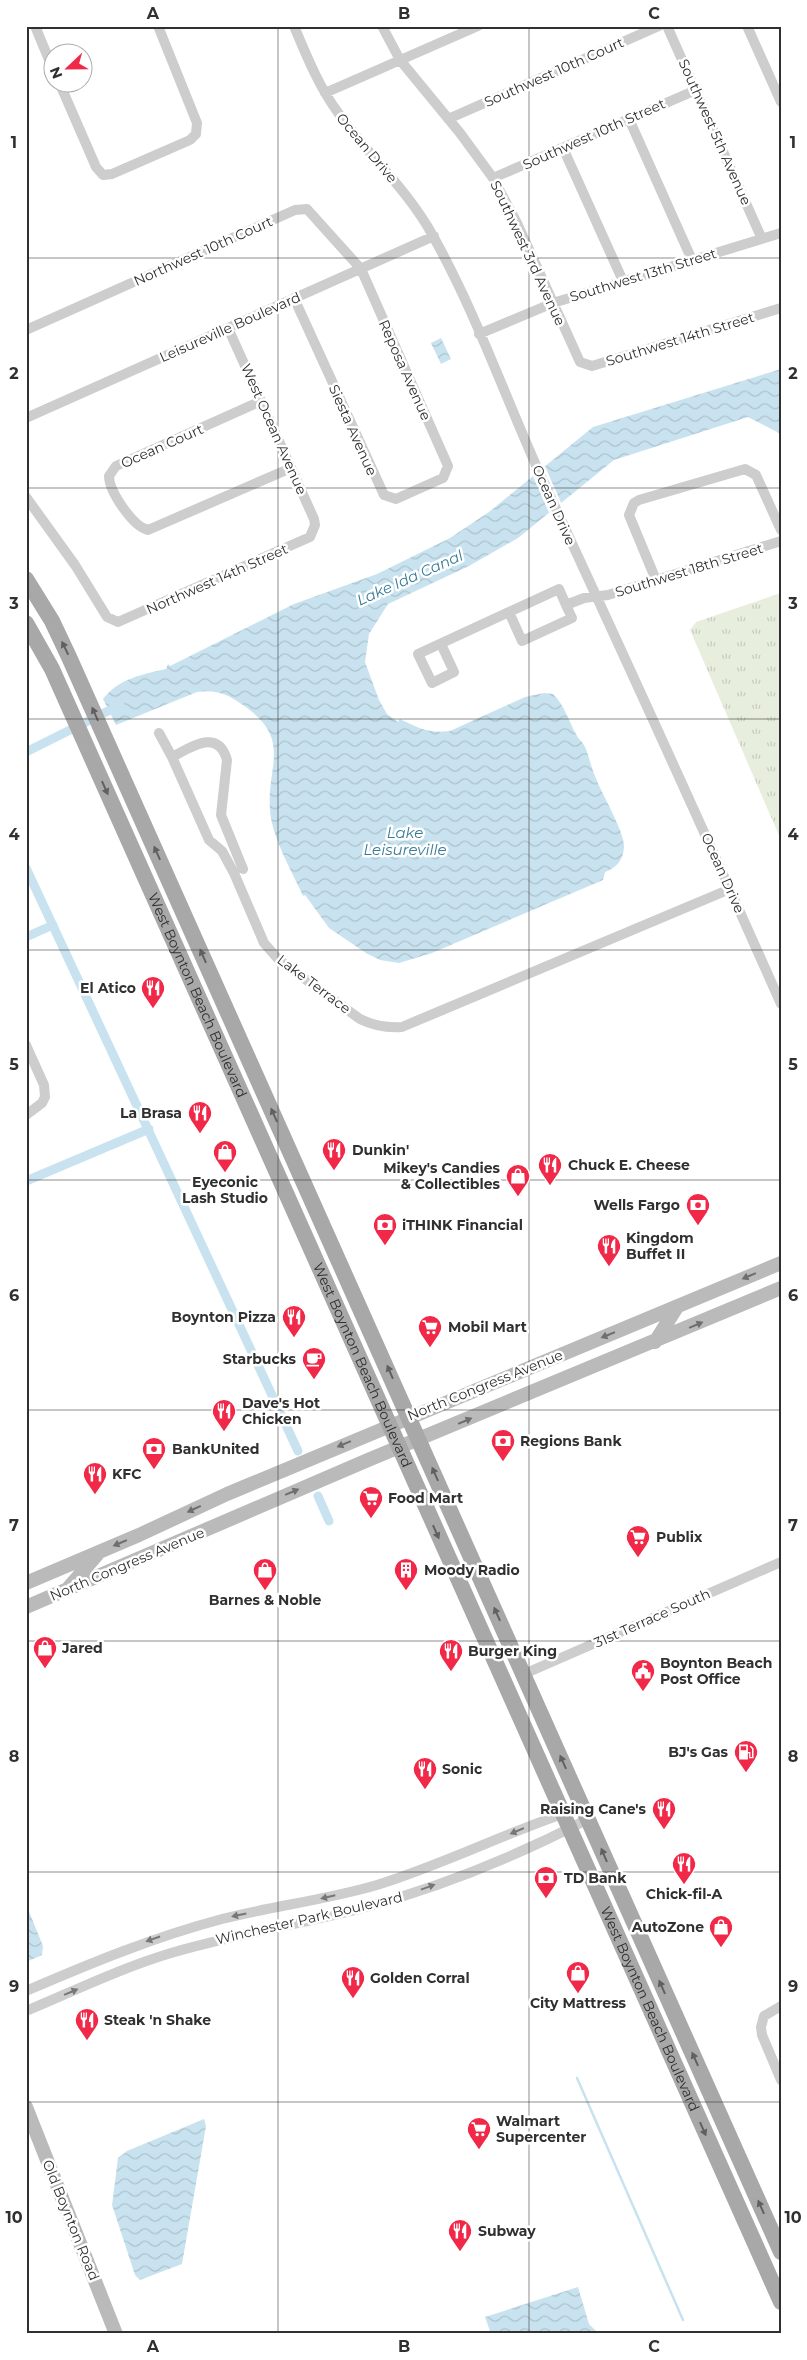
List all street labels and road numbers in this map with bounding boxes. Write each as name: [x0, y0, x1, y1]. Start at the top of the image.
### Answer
street label: Southwest 10th Court: [481, 33, 627, 111]
street label: Southwest 5th Avenue: [675, 56, 755, 208]
street label: Southwest 10th Street: [520, 94, 668, 174]
street label: Ocean Drive: [333, 109, 401, 187]
street label: Southwest 3rd Avenue: [486, 178, 570, 328]
street label: Northwest 10th Court: [131, 212, 276, 290]
street label: Southwest 13th Street: [567, 244, 719, 306]
street label: Leisureville Boulevard: [157, 288, 303, 366]
street label: Southwest 14th Street: [604, 308, 757, 370]
street label: Reposa Avenue: [375, 317, 435, 423]
street label: West Ocean Avenue: [237, 361, 311, 497]
street label: Siesta Avenue: [325, 382, 381, 478]
street label: Ocean Court: [118, 420, 206, 472]
street label: Ocean Drive: [528, 462, 580, 548]
street label: Southwest 18th Street: [613, 539, 765, 601]
street label: Northwest 14th Street: [143, 540, 291, 618]
street label: Ocean Drive: [697, 830, 749, 916]
street label: West Boynton Beach Boulevard: [144, 890, 251, 1100]
street label: Lake Terrace: [274, 950, 354, 1018]
street label: West Boynton Beach Boulevard: [309, 1260, 416, 1470]
street label: North Congress Avenue: [405, 1346, 565, 1424]
street label: North Congress Avenue: [47, 1523, 207, 1605]
street label: 31st Terrace South: [591, 1584, 713, 1652]
street label: Winchester Park Boulevard: [214, 1888, 404, 1948]
street label: West Boynton Beach Boulevard: [597, 1904, 704, 2114]
street label: Old Boynton Road: [39, 2157, 103, 2283]

